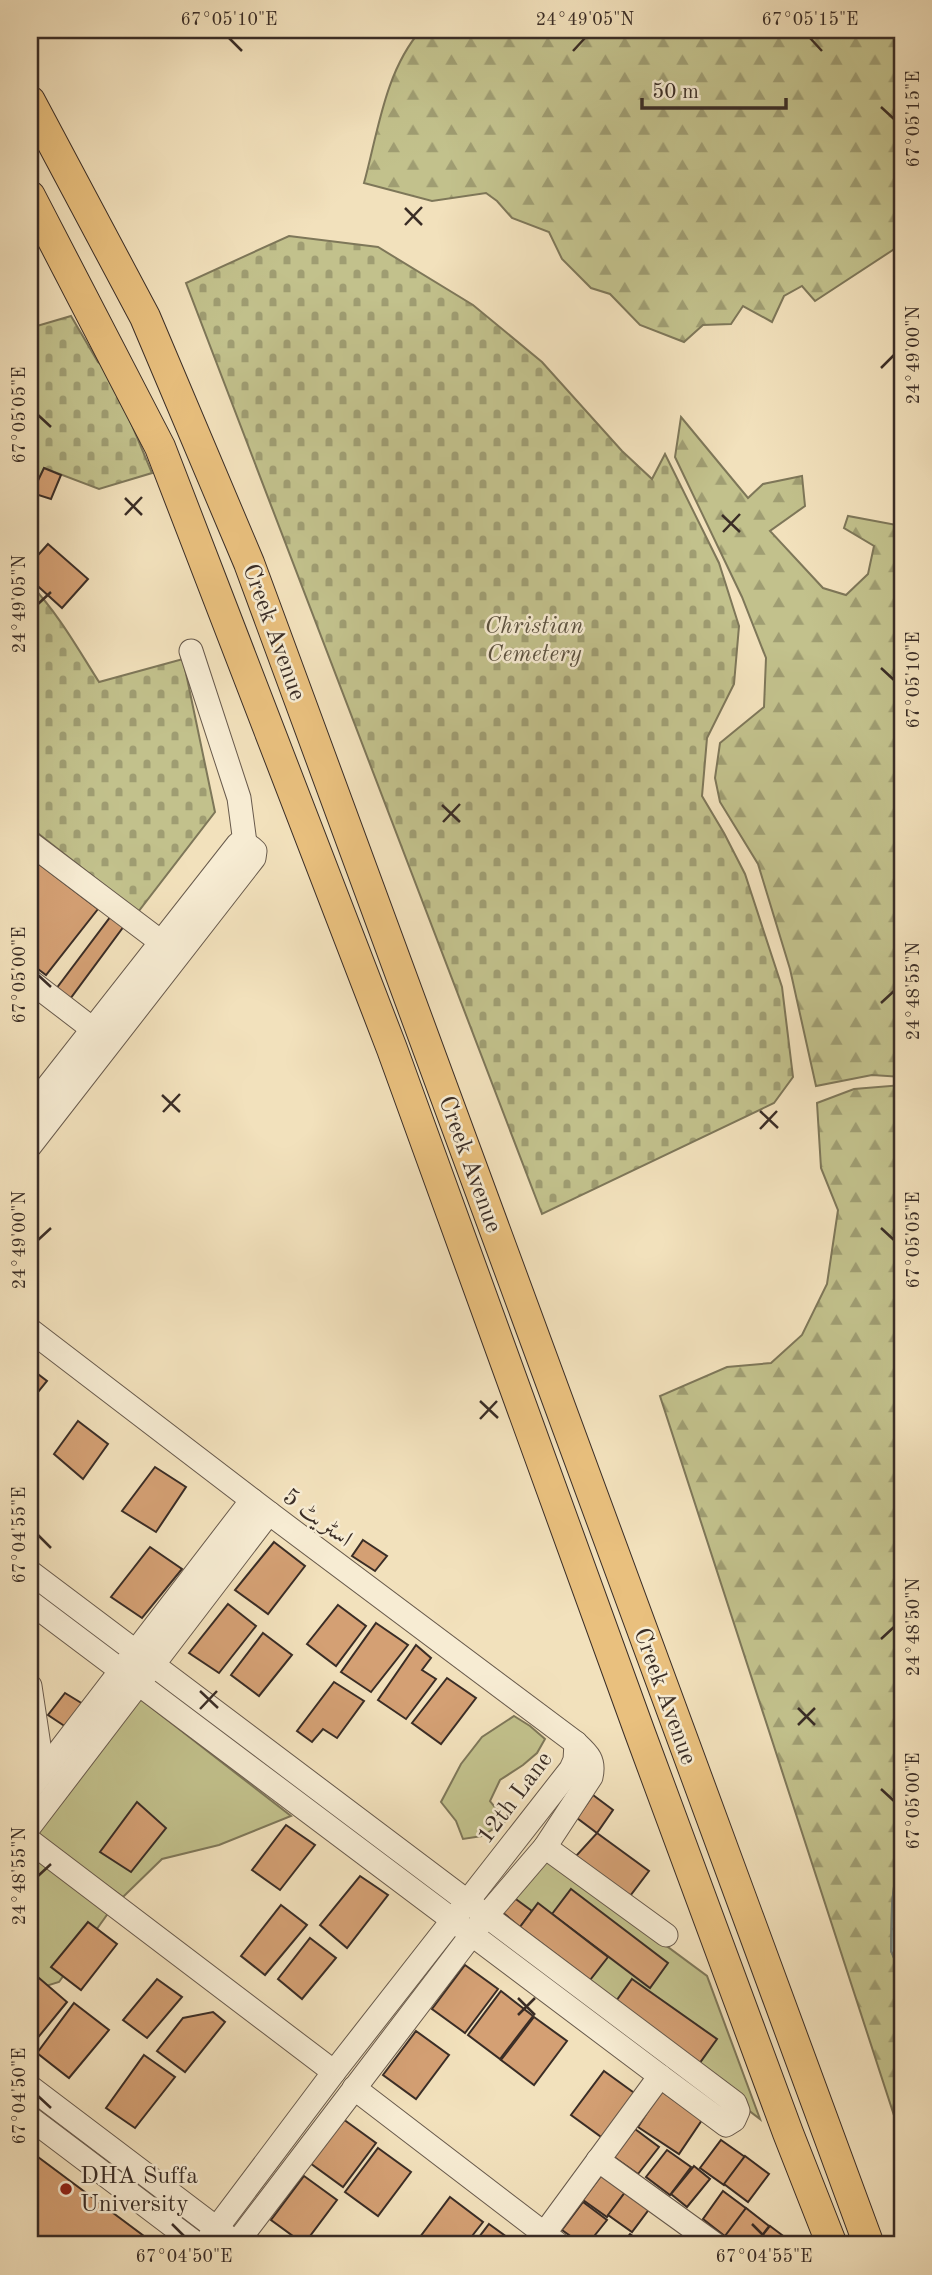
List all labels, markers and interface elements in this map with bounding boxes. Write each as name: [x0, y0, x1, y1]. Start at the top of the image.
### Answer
text: 67°05'10"E: [181, 11, 277, 29]
text: 24°49'05"N: [536, 11, 634, 29]
text: 67°05'15"E: [762, 11, 858, 29]
scale bar: [642, 66, 785, 110]
text: 67°05'15"E: [905, 71, 923, 167]
text: 50 m: [652, 82, 699, 103]
text: 24°49'00"N: [905, 306, 923, 404]
text: 67°05'05"E: [11, 367, 29, 463]
text: 24°49'05"N: [11, 555, 29, 653]
street label: Creek Avenue: [237, 561, 309, 704]
park label: Christian Cemetery: [484, 615, 584, 667]
text: 67°05'10"E: [905, 632, 923, 728]
text: 67°05'00"E: [11, 927, 29, 1023]
text: 24°48'55"N: [905, 942, 923, 1040]
street label: Creek Avenue: [433, 1093, 505, 1236]
text: 24°49'00"N: [11, 1191, 29, 1289]
text: 67°05'05"E: [905, 1192, 923, 1288]
street label: اسٹریٹ 5: [277, 1485, 356, 1553]
text: 67°04'55"E: [11, 1487, 29, 1583]
text: 24°48'50"N: [905, 1578, 923, 1676]
street label: Creek Avenue: [628, 1625, 700, 1768]
street label: 12th Lane: [474, 1748, 558, 1849]
text: 67°05'00"E: [905, 1753, 923, 1849]
text: 24°48'55"N: [11, 1827, 29, 1925]
text: 67°04'50"E: [11, 2048, 29, 2144]
place label: DHA Suffa University: [80, 2165, 198, 2217]
marker: DHA Suffa University: [58, 2181, 74, 2197]
text: 67°04'50"E: [136, 2248, 232, 2266]
text: 67°04'55"E: [716, 2248, 812, 2266]

